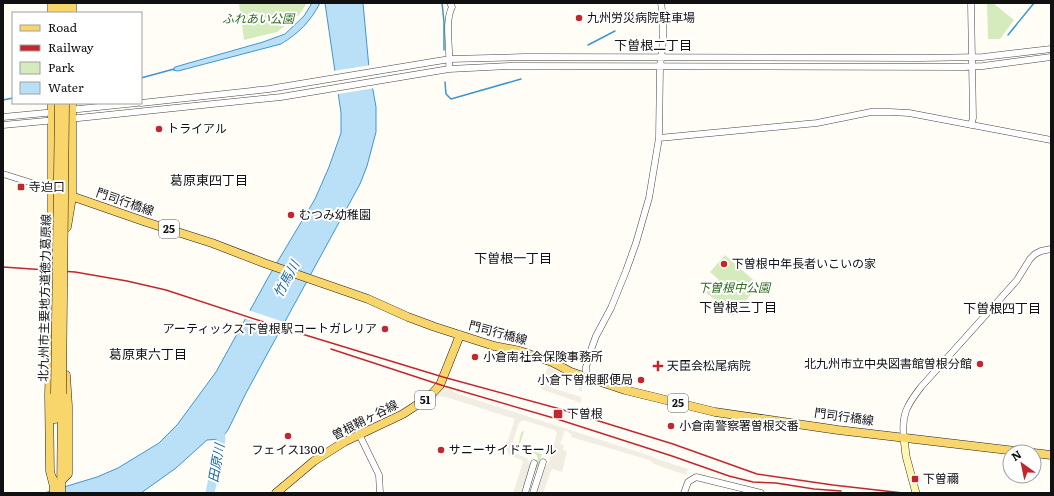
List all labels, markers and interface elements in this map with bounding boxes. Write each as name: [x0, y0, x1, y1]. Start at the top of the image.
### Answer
place label: 九州労災病院駐車場: [587, 8, 695, 26]
park label: ふれあい公園: [222, 9, 296, 27]
legend: [12, 12, 142, 104]
marker: 九州労災病院駐車場: [574, 13, 584, 23]
text: Road: [48, 18, 78, 36]
district label: 下曽根二丁目: [614, 35, 692, 54]
text: Railway: [48, 38, 94, 56]
text: Park: [48, 58, 75, 76]
text: Water: [48, 78, 84, 96]
place label: トライアル: [167, 119, 227, 137]
marker: トライアル: [154, 124, 164, 134]
district label: 葛原東四丁目: [170, 170, 248, 189]
place label: 寺迫口: [29, 177, 65, 195]
marker: 寺迫口: [16, 182, 26, 192]
street label: 門司行橋線: [94, 183, 157, 219]
place label: むつみ幼稚園: [299, 205, 371, 223]
marker: むつみ幼稚園: [286, 210, 296, 220]
street label: 北九州市主要地方道徳力葛原線: [34, 214, 54, 382]
road number: 25: [159, 220, 179, 238]
district label: 下曽根一丁目: [474, 248, 552, 267]
place label: 下曽根中年長者いこいの家: [732, 254, 876, 272]
water label: 竹馬川: [268, 255, 304, 300]
marker: 下曽根中年長者いこいの家: [719, 259, 729, 269]
park label: 下曽根中公園: [698, 278, 772, 296]
district label: 下曽根三丁目: [699, 297, 777, 316]
district label: 下曽根四丁目: [963, 298, 1041, 317]
street label: 門司行橋線: [467, 316, 530, 348]
place label: アーティックス下曽根駅コートガレリア: [163, 319, 377, 337]
marker: アーティックス下曽根駅コートガレリア: [380, 324, 390, 334]
district label: 葛原東六丁目: [109, 344, 187, 363]
place label: 小倉南社会保険事務所: [483, 347, 603, 365]
marker: 小倉南社会保険事務所: [470, 352, 480, 362]
place label: 北九州市立中央図書館曽根分館: [804, 354, 972, 372]
place label: 天臣会松尾病院: [667, 356, 751, 374]
marker: 北九州市立中央図書館曽根分館: [975, 359, 985, 369]
marker: 天臣会松尾病院: [652, 360, 664, 372]
place label: 小倉下曽根郵便局: [537, 370, 633, 388]
marker: 小倉下曽根郵便局: [636, 375, 646, 385]
road number: 51: [415, 391, 435, 409]
road number: 25: [668, 394, 688, 412]
street label: 曽根鞘ヶ谷線: [328, 395, 401, 443]
street label: 門司行橋線: [813, 403, 875, 429]
place label: 下曽根: [567, 404, 603, 422]
marker: 下曽根: [552, 408, 564, 420]
place label: 小倉南警察署曽根交番: [679, 416, 799, 434]
marker: 小倉南警察署曽根交番: [666, 421, 676, 431]
marker: フェイス1300: [283, 431, 293, 441]
water label: 田原川: [203, 440, 229, 484]
place label: フェイス1300: [252, 440, 325, 458]
place label: サニーサイドモール: [449, 440, 557, 458]
north arrow: [1002, 444, 1042, 484]
marker: サニーサイドモール: [436, 445, 446, 455]
text: N: [1008, 446, 1024, 464]
place label: 下曽禰: [923, 469, 959, 487]
marker: 下曽禰: [910, 474, 920, 484]

